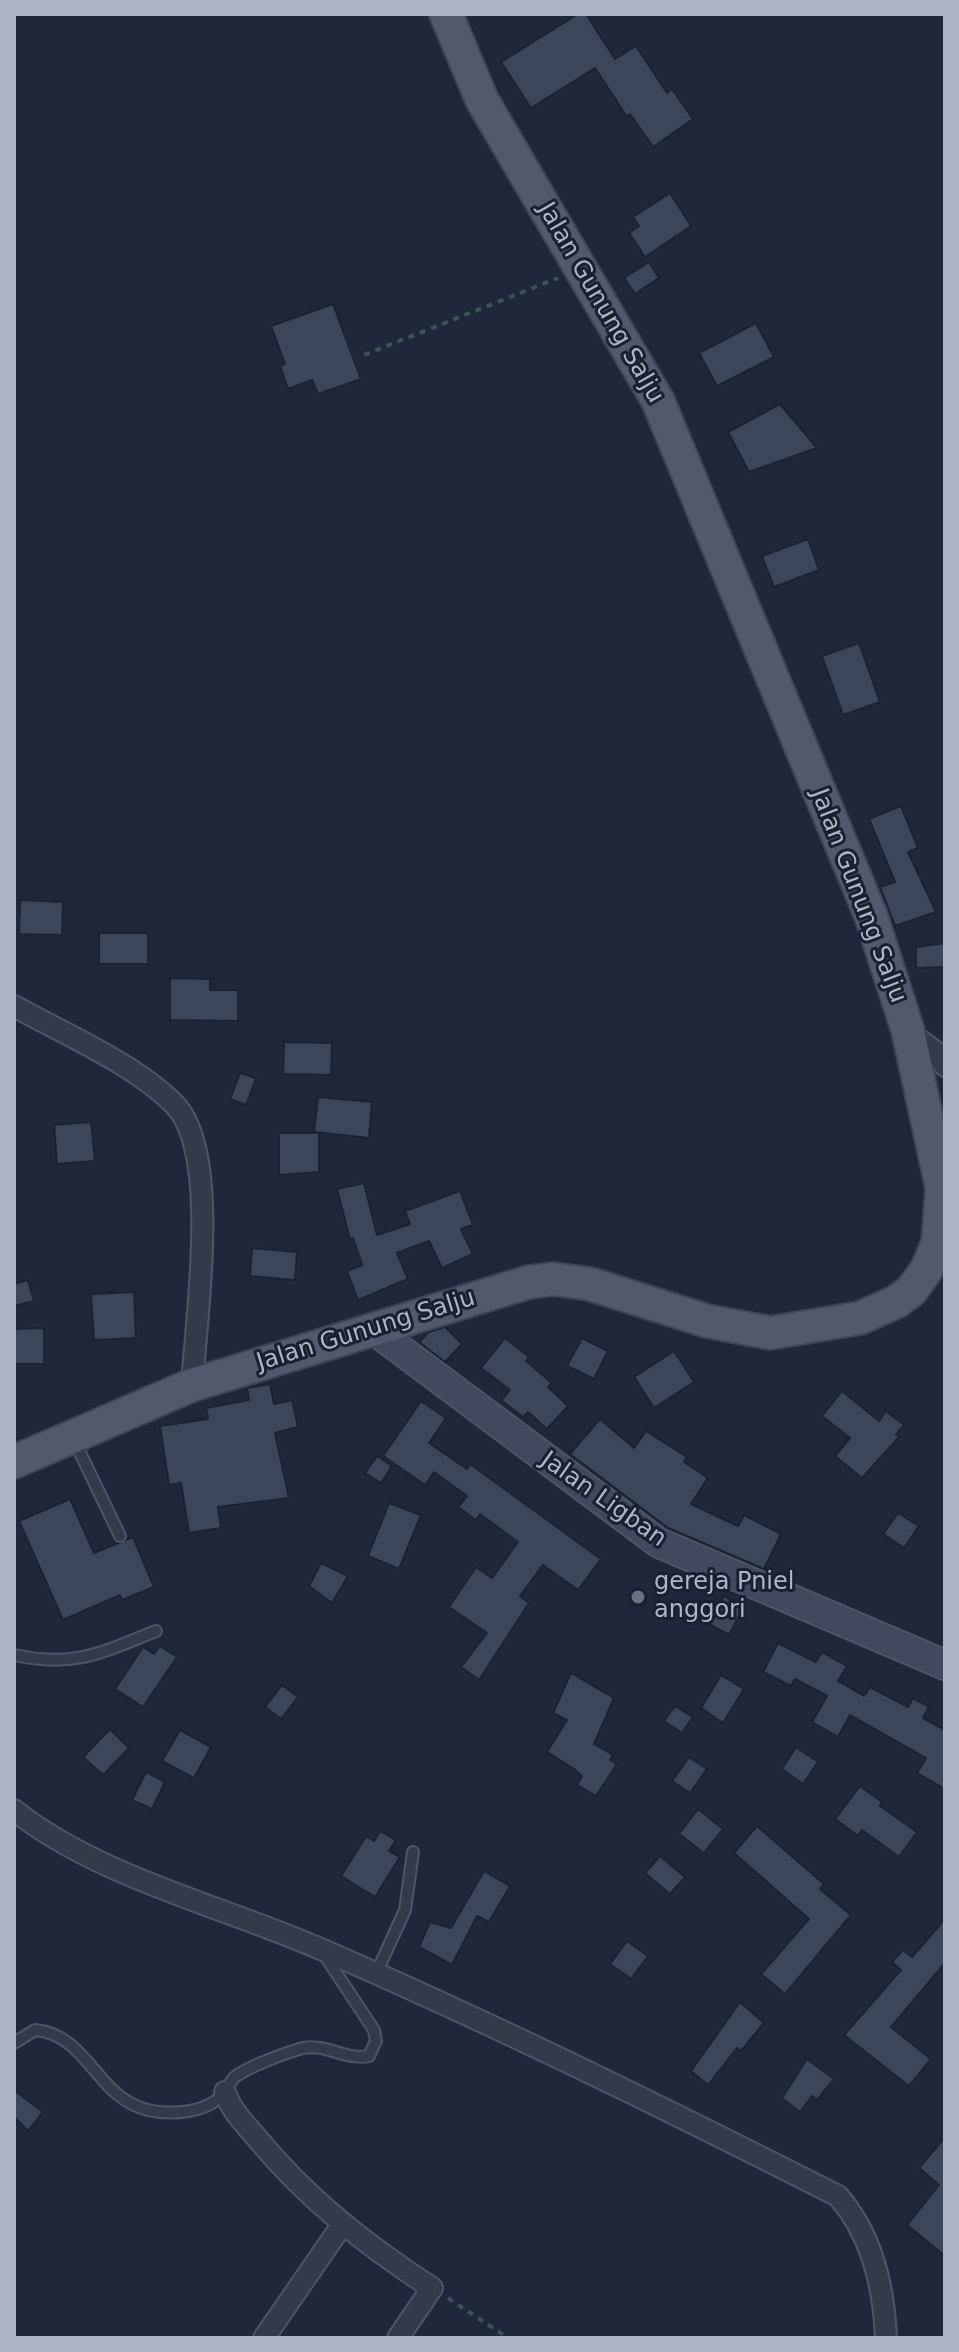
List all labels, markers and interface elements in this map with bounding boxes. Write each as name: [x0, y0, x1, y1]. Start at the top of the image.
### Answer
street label: Jalan Gunung Salju: [531, 198, 669, 408]
street label: Jalan Gunung Salju: [804, 785, 912, 1007]
street label: Jalan Gunung Salju: [253, 1284, 479, 1378]
street label: Jalan Ligban: [535, 1446, 671, 1554]
place label: gereja Pniel anggori: [654, 1569, 794, 1625]
marker: gereja Pniel anggori: [629, 1588, 647, 1606]

